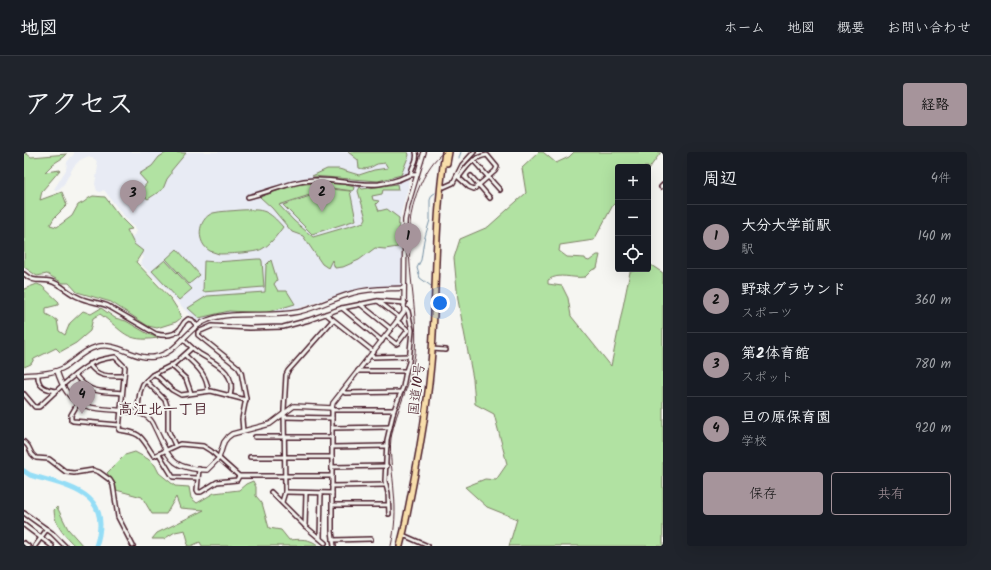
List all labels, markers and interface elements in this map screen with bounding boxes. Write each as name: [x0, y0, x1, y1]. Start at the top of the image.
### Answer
text: 地図: [20, 14, 58, 44]
text: ホーム: [724, 17, 765, 39]
text: 地図: [787, 17, 815, 39]
text: 概要: [837, 17, 865, 39]
text: お問い合わせ: [887, 17, 971, 39]
text: アクセス: [24, 83, 134, 128]
button: 経路: [903, 83, 967, 126]
map controls: [615, 164, 651, 272]
button: +: [615, 164, 651, 200]
text: 周辺: [703, 166, 737, 193]
text: 4件: [931, 168, 951, 189]
pin: 2: [309, 179, 335, 212]
pin: 3: [120, 180, 146, 213]
button: −: [615, 200, 651, 236]
text: 大分大学前駅: [741, 214, 831, 238]
pin: 1: [395, 223, 421, 256]
text: 1: [714, 226, 718, 247]
text: 140 m: [918, 226, 951, 247]
button: locate: [615, 236, 651, 272]
text: 駅: [741, 239, 754, 260]
text: 野球グラウンド: [741, 278, 846, 302]
text: 2: [712, 290, 720, 311]
text: 360 m: [914, 290, 951, 311]
your location: [430, 293, 450, 313]
text: スポーツ: [741, 303, 793, 324]
text: 第2体育館: [741, 342, 810, 366]
text: 3: [712, 354, 720, 375]
text: 780 m: [915, 354, 951, 375]
street label: 国道10号: [403, 361, 431, 417]
text: スポット: [741, 367, 793, 388]
pin: 4: [69, 381, 95, 414]
district label: 高江北一丁目: [118, 398, 208, 422]
text: 旦の原保育園: [741, 406, 831, 430]
text: 4: [712, 418, 720, 439]
text: 920 m: [915, 418, 951, 439]
text: 学校: [741, 431, 767, 452]
button: 保存: [703, 472, 823, 515]
button: 共有: [831, 472, 951, 515]

